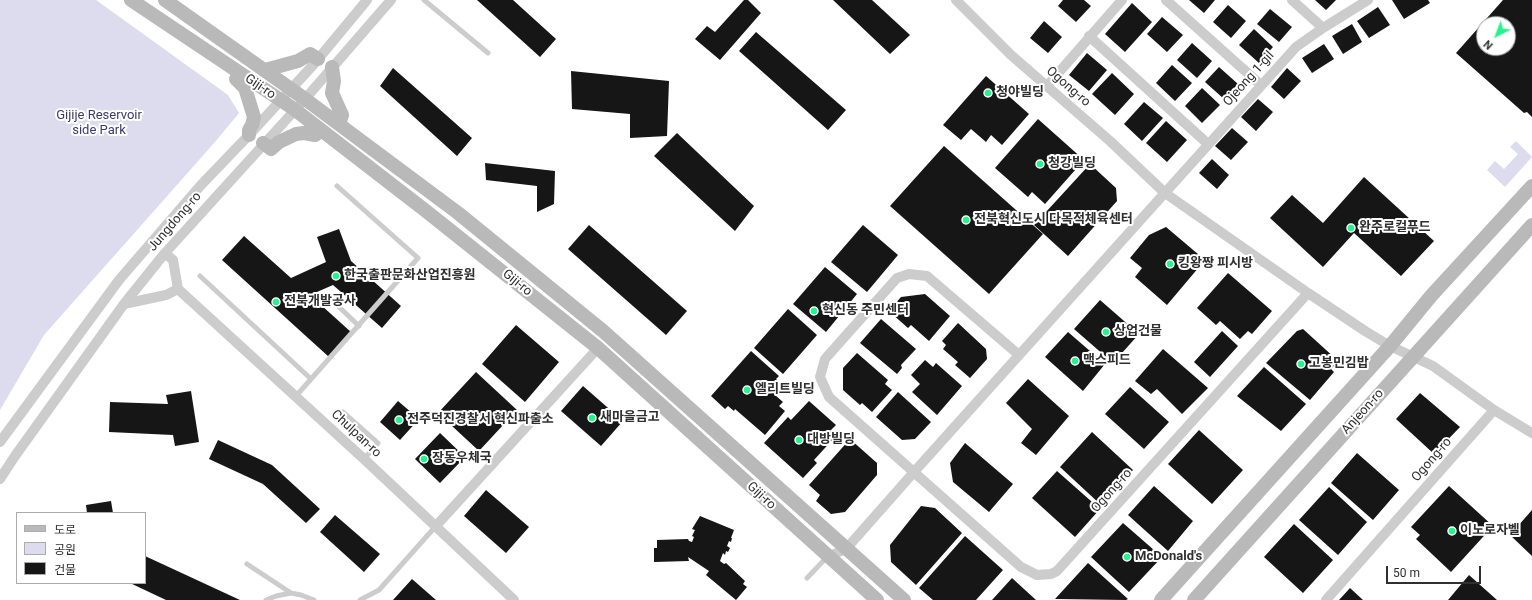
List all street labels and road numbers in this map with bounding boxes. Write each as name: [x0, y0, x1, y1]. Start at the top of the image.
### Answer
street label: Ojeong 1-gil: [1220, 48, 1278, 110]
street label: Ogong-ro: [1043, 64, 1093, 110]
street label: Giji-ro: [242, 71, 278, 103]
street label: Jungdong-ro: [145, 189, 205, 255]
street label: Giji-ro: [499, 266, 535, 300]
street label: Anjeon-ro: [1339, 386, 1387, 438]
street label: Chulpan-ro: [328, 407, 384, 461]
street label: Ogong-ro: [1409, 435, 1455, 485]
street label: Ogong-ro: [1088, 466, 1136, 516]
street label: Giji-ro: [743, 479, 779, 513]

